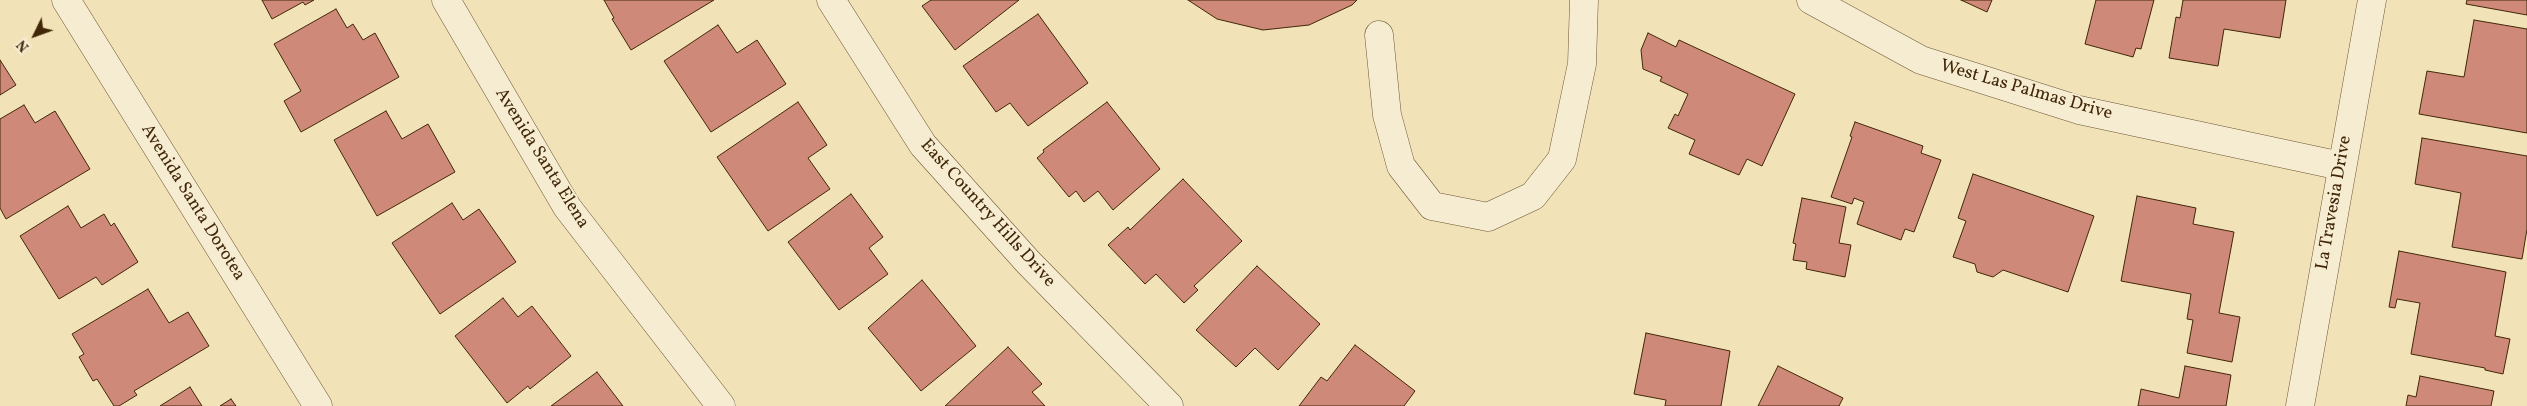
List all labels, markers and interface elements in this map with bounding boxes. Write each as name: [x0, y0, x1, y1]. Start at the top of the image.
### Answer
north arrow: [10, 10, 60, 60]
text: N: [13, 35, 34, 56]
street label: West Las Palmas Drive: [1937, 56, 2115, 126]
street label: Avenida Santa Elena: [489, 85, 593, 233]
street label: Avenida Santa Dorotea: [135, 121, 249, 285]
street label: La Travesia Drive: [2313, 134, 2357, 272]
street label: East Country Hills Drive: [915, 135, 1059, 293]

